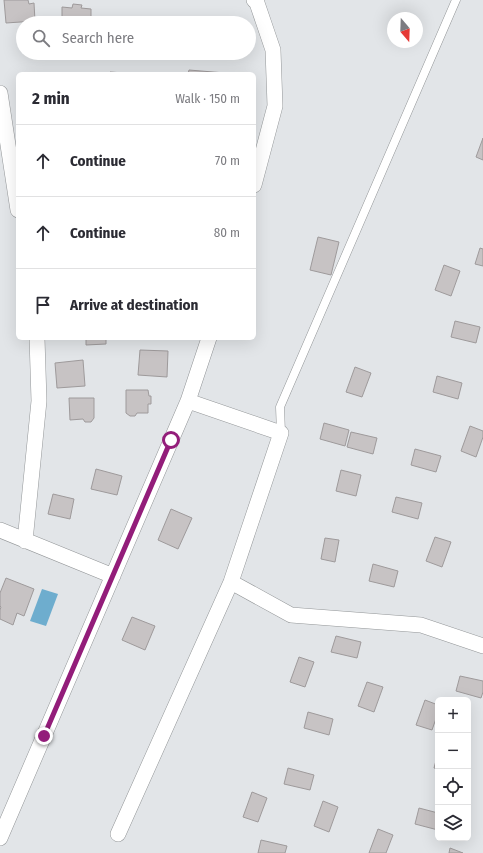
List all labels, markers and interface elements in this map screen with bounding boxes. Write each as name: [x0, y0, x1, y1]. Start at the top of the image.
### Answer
north arrow: [387, 12, 423, 48]
search box: [16, 16, 256, 60]
icon: search: [30, 27, 52, 49]
text: Search here: [62, 29, 134, 47]
text: 2 min: [32, 88, 70, 109]
text: Walk · 150 m: [175, 91, 240, 106]
icon: ahead: [32, 150, 54, 172]
text: Continue: [70, 152, 126, 170]
text: 70 m: [215, 153, 240, 168]
icon: ahead: [32, 222, 54, 244]
text: Continue: [70, 224, 126, 242]
text: 80 m: [214, 225, 240, 240]
icon: arrive: [32, 294, 54, 316]
text: Arrive at destination: [70, 296, 198, 314]
route start: [162, 431, 180, 449]
map controls: [435, 697, 471, 841]
button: +: [435, 697, 471, 733]
route end: [35, 727, 53, 745]
button: −: [435, 733, 471, 769]
button: locate: [435, 769, 471, 805]
button: layers: [435, 805, 471, 841]

